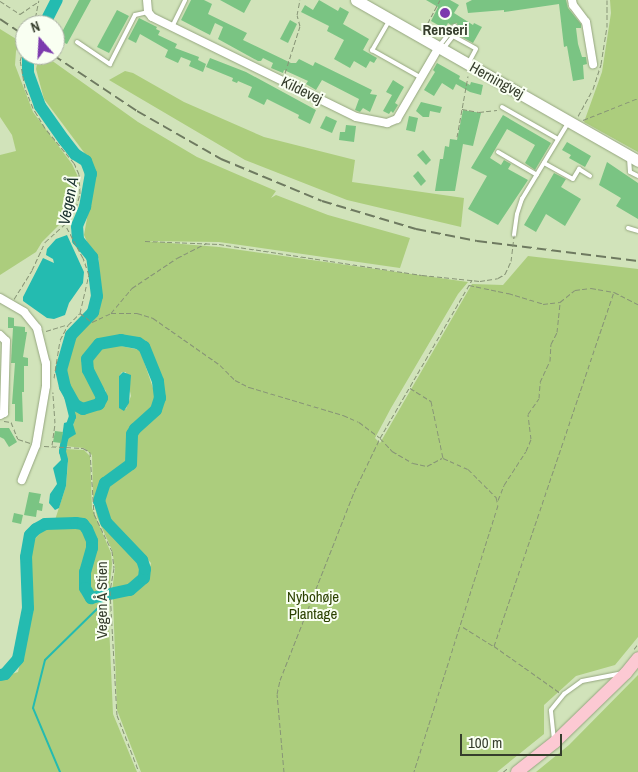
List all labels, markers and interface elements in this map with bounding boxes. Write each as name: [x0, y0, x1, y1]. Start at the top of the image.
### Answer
marker: Renseri: [439, 7, 451, 19]
north arrow: [15, 15, 65, 65]
text: N: [29, 17, 42, 37]
place label: Renseri: [422, 21, 468, 39]
street label: Herningvej: [467, 58, 527, 102]
street label: Kildevej: [278, 72, 326, 108]
water label: Vegen Å: [54, 175, 82, 227]
street label: Vegen Å Stien: [93, 561, 111, 639]
park label: Nybohøje Plantage: [287, 587, 339, 622]
scale bar: [463, 724, 566, 756]
text: 100 m: [468, 732, 502, 753]

